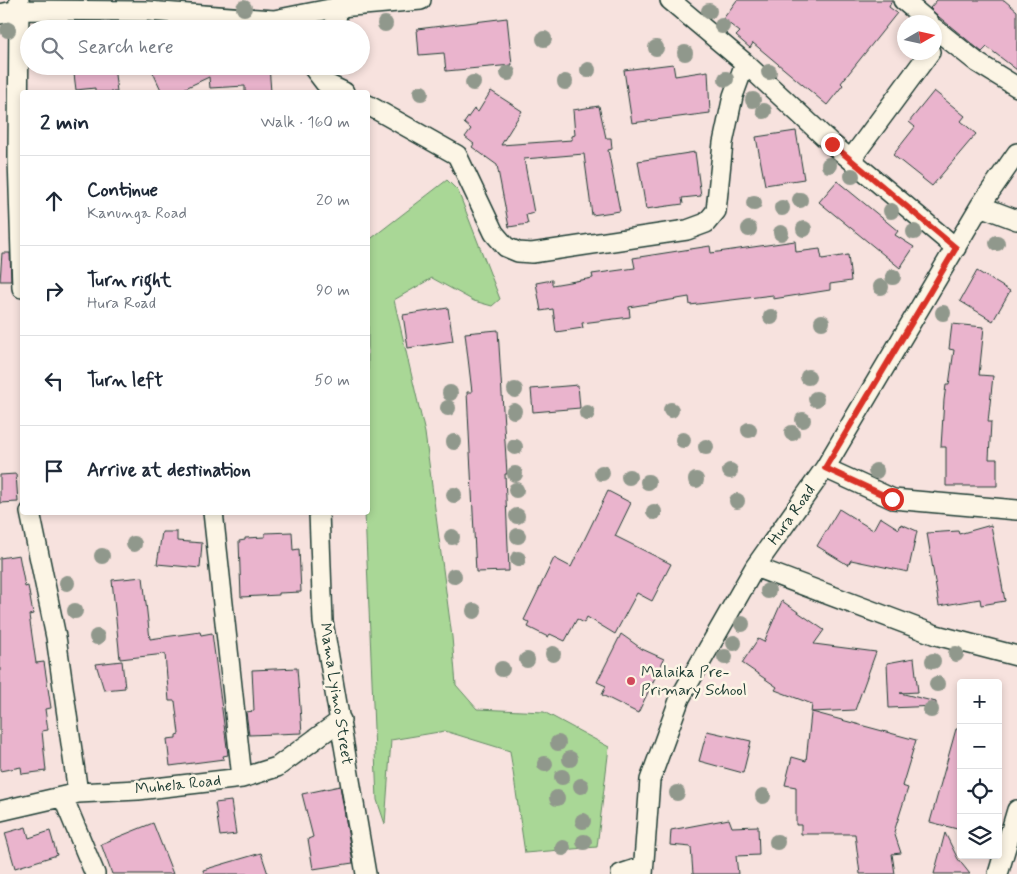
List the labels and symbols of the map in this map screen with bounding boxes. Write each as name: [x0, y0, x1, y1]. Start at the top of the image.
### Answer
north arrow: [897, 15, 942, 60]
route end: [821, 133, 844, 156]
street label: Hura Road: [764, 481, 820, 549]
route start: [881, 488, 904, 511]
street label: Mama Lyimo Street: [314, 621, 358, 767]
place label: Malaika Pre- Primary School: [641, 662, 747, 701]
marker: Malaika Pre- Primary School: [625, 675, 637, 687]
street label: Muhela Road: [134, 770, 222, 800]

